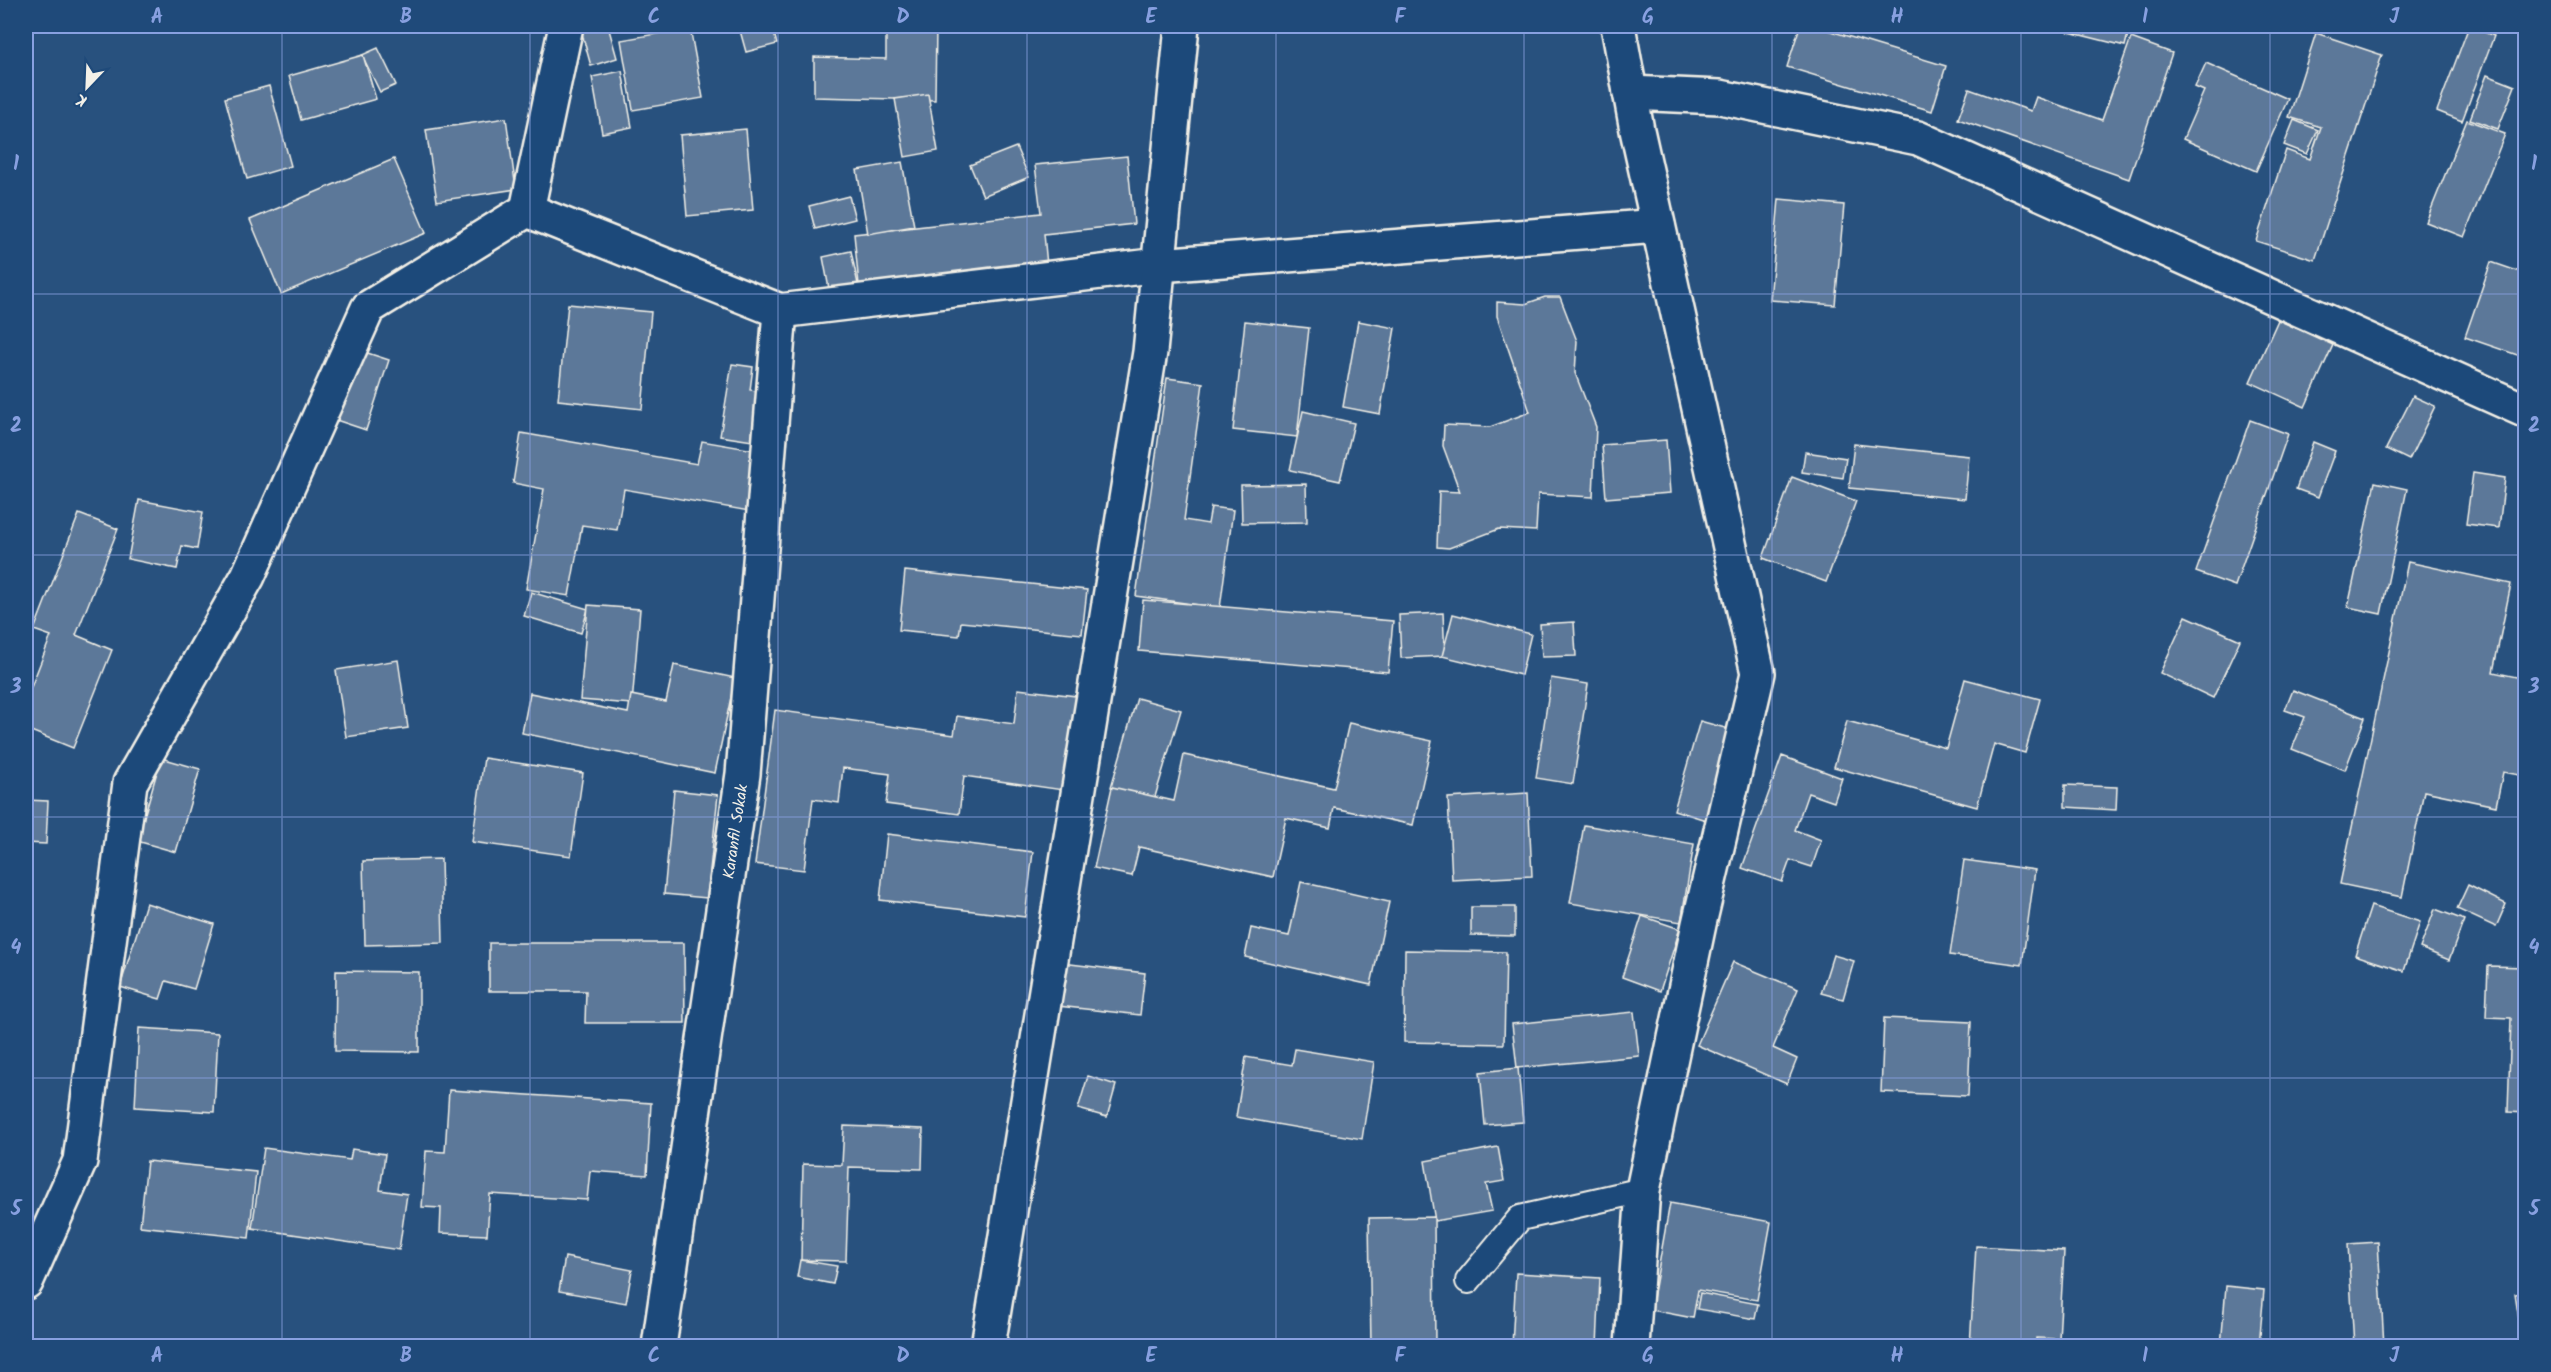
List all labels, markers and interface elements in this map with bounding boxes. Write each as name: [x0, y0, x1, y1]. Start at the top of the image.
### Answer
text: A: [151, 2, 163, 34]
text: B: [400, 2, 412, 34]
text: C: [648, 2, 660, 34]
text: D: [896, 2, 910, 34]
text: E: [1145, 2, 1157, 34]
text: F: [1395, 2, 1407, 34]
text: G: [1642, 2, 1654, 34]
text: H: [1890, 2, 1904, 34]
text: I: [2142, 2, 2148, 34]
text: J: [2389, 2, 2400, 34]
north arrow: [57, 57, 117, 117]
text: K: [72, 86, 91, 113]
text: 1: [13, 149, 19, 181]
text: 1: [2531, 149, 2537, 181]
text: 2: [10, 411, 22, 443]
text: 2: [2528, 411, 2540, 443]
text: 3: [10, 672, 22, 704]
text: 3: [2528, 672, 2540, 704]
street label: Karanfil Sokak: [717, 782, 755, 881]
text: 4: [11, 933, 22, 965]
text: 4: [2529, 933, 2540, 965]
text: 5: [10, 1194, 23, 1226]
text: 5: [2528, 1194, 2541, 1226]
text: A: [151, 1341, 163, 1372]
text: B: [400, 1341, 412, 1372]
text: C: [648, 1341, 660, 1372]
text: D: [896, 1341, 910, 1372]
text: E: [1145, 1341, 1157, 1372]
text: F: [1395, 1341, 1407, 1372]
text: G: [1642, 1341, 1654, 1372]
text: H: [1890, 1341, 1904, 1372]
text: I: [2142, 1341, 2148, 1372]
text: J: [2389, 1341, 2400, 1372]

